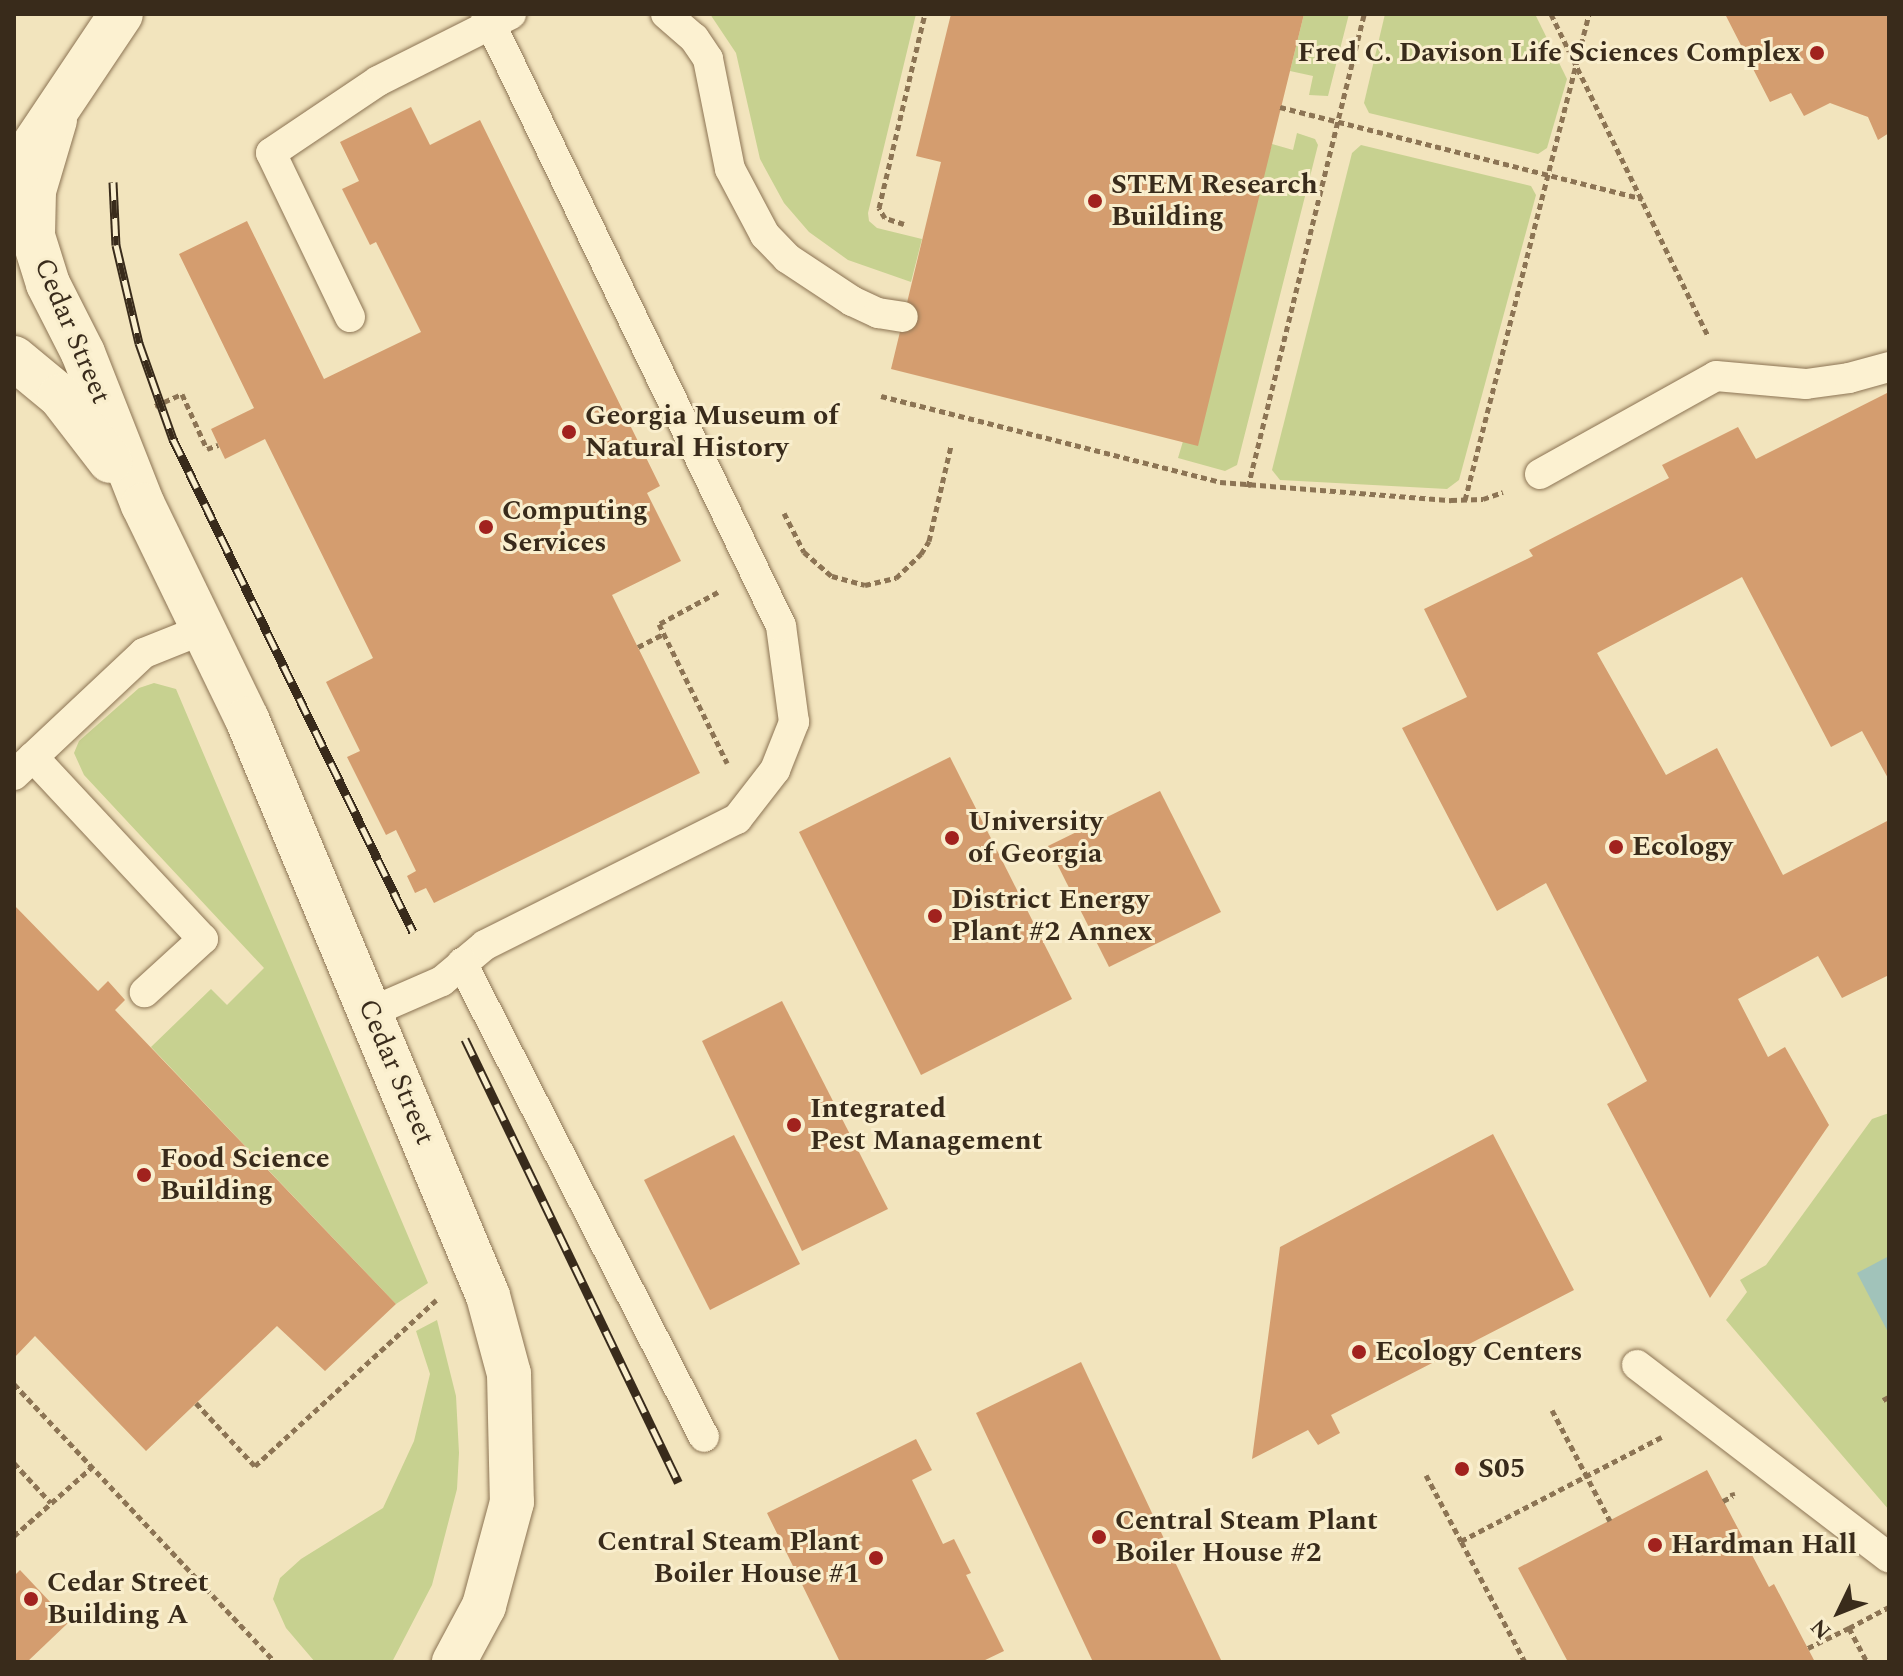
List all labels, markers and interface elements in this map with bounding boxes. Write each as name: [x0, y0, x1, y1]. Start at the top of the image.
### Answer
place label: Fred C. Davison Life Sciences Complex: [1298, 36, 1801, 70]
marker: Fred C. Davison Life Sciences Complex: [1808, 44, 1826, 62]
place label: STEM Research Building: [1111, 168, 1318, 234]
marker: STEM Research Building: [1086, 192, 1104, 210]
street label: Cedar Street: [26, 253, 118, 409]
place label: Georgia Museum of Natural History: [585, 399, 839, 465]
marker: Georgia Museum of Natural History: [560, 423, 578, 441]
place label: Computing Services: [502, 494, 648, 560]
marker: Computing Services: [477, 518, 495, 536]
place label: University of Georgia: [968, 805, 1103, 871]
marker: University of Georgia: [943, 829, 961, 847]
place label: Ecology: [1632, 830, 1733, 864]
marker: Ecology: [1607, 838, 1625, 856]
place label: District Energy Plant #2 Annex: [951, 883, 1152, 949]
marker: District Energy Plant #2 Annex: [926, 907, 944, 925]
street label: Cedar Street: [350, 994, 442, 1150]
place label: Integrated Pest Management: [810, 1092, 1043, 1158]
marker: Integrated Pest Management: [785, 1116, 803, 1134]
place label: Food Science Building: [160, 1142, 330, 1208]
marker: Food Science Building: [135, 1166, 153, 1184]
place label: Ecology Centers: [1375, 1335, 1582, 1369]
marker: Ecology Centers: [1350, 1343, 1368, 1361]
place label: S05: [1478, 1452, 1525, 1486]
marker: S05: [1453, 1460, 1471, 1478]
place label: Central Steam Plant Boiler House #2: [1115, 1504, 1378, 1570]
place label: Central Steam Plant Boiler House #1: [597, 1525, 860, 1591]
marker: Central Steam Plant Boiler House #2: [1090, 1528, 1108, 1546]
place label: Hardman Hall: [1671, 1528, 1857, 1562]
marker: Hardman Hall: [1646, 1536, 1664, 1554]
marker: Central Steam Plant Boiler House #1: [867, 1549, 885, 1567]
place label: Cedar Street Building A: [47, 1566, 209, 1632]
north arrow: [1799, 1572, 1879, 1652]
marker: Cedar Street Building A: [22, 1590, 40, 1608]
text: N: [1803, 1611, 1839, 1647]

